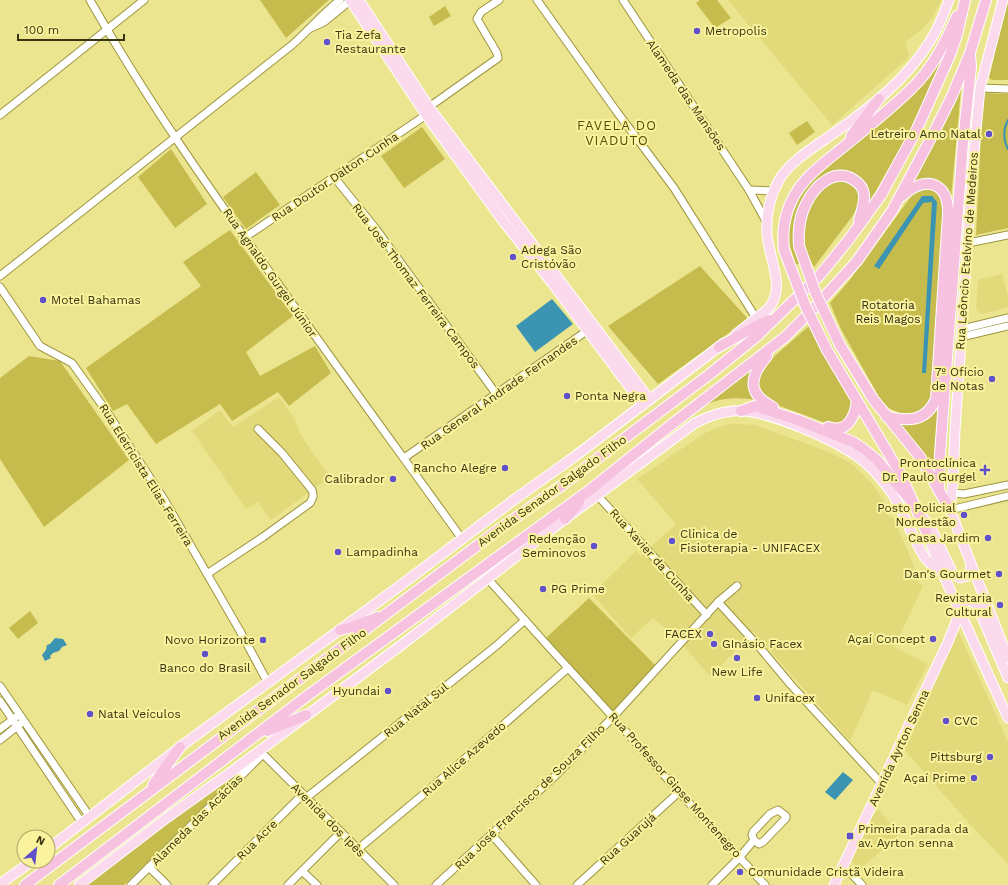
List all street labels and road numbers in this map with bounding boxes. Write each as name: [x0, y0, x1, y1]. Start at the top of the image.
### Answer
street label: Alameda das Mansões: [644, 37, 728, 153]
street label: Rua Doutor Dalton Cunha: [269, 129, 401, 225]
street label: Rua Leôncio Etelvino de Medeiros: [953, 152, 981, 350]
street label: Rua José Thomaz Ferreira Campos: [349, 201, 483, 371]
street label: Rua Agnaldo Gurgel Júnior: [220, 206, 320, 340]
street label: Rua General Andrade Fernandes: [418, 333, 580, 453]
street label: Rua Eletricista Elias Ferreira: [96, 401, 196, 549]
street label: Avenida Senador Salgado Filho: [475, 432, 629, 550]
street label: Rua Xavier da Cunha: [607, 506, 697, 604]
street label: Avenida Senador Salgado Filho: [215, 625, 369, 743]
street label: Rua Natal Sul: [381, 679, 451, 740]
street label: Avenida Ayrton Senna: [866, 687, 932, 809]
street label: Rua Professor Gipse Montenegro: [606, 709, 744, 861]
street label: Rua Alice Azevedo: [419, 719, 509, 799]
street label: Rua José Francisco de Souza Filho: [452, 721, 608, 873]
street label: Alameda das Acácias: [148, 771, 246, 869]
street label: Avenida dos Ipês: [288, 780, 368, 860]
street label: Rua Guarujá: [597, 810, 659, 868]
street label: Rua Acre: [234, 817, 280, 863]

